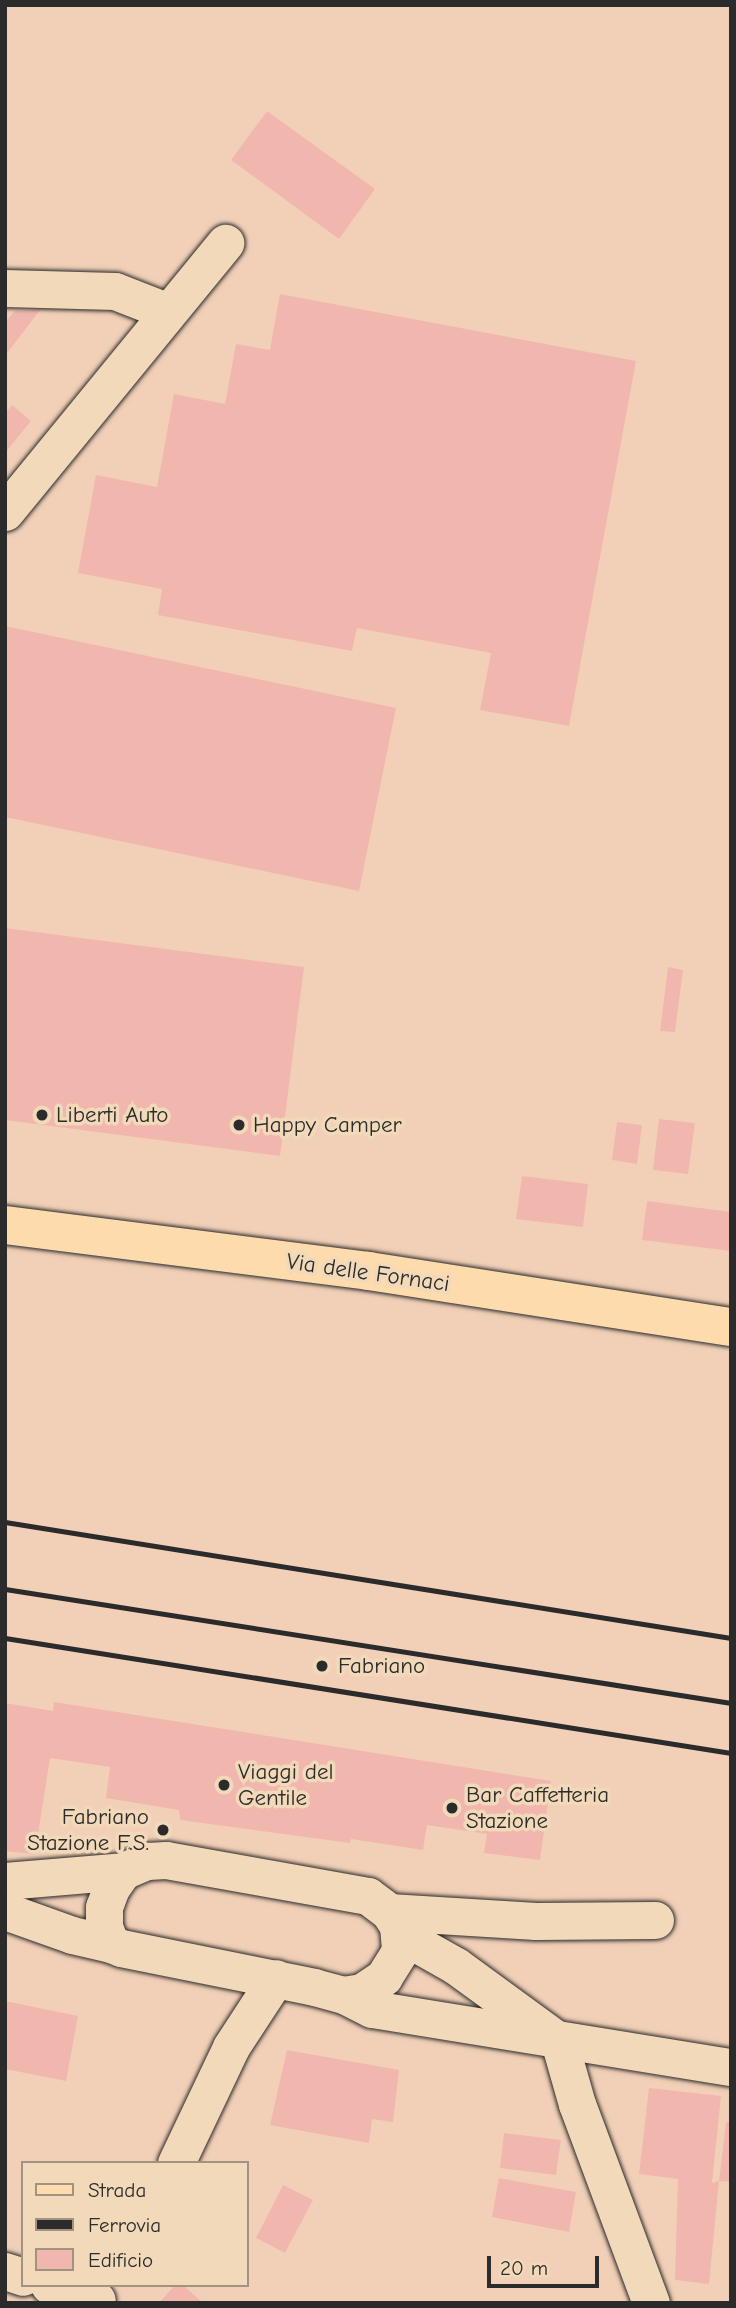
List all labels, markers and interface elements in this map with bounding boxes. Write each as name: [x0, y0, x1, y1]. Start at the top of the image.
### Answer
place label: Liberti Auto: [56, 1101, 168, 1129]
marker: Liberti Auto: [34, 1107, 50, 1123]
place label: Happy Camper: [253, 1111, 402, 1139]
marker: Happy Camper: [231, 1117, 247, 1133]
street label: Via delle Fornaci: [285, 1248, 451, 1298]
place label: Fabriano: [338, 1652, 425, 1680]
marker: Fabriano: [312, 1656, 332, 1676]
place label: Viaggi del Gentile: [238, 1758, 333, 1812]
marker: Viaggi del Gentile: [216, 1777, 232, 1793]
place label: Bar Caffetteria Stazione: [466, 1781, 609, 1835]
marker: Bar Caffetteria Stazione: [444, 1800, 460, 1816]
place label: Fabriano Stazione F.S.: [27, 1803, 149, 1857]
marker: Fabriano Stazione F.S.: [155, 1822, 171, 1838]
legend: [21, 2161, 248, 2287]
text: Strada: [88, 2178, 146, 2202]
text: Ferrovia: [88, 2213, 161, 2237]
scale bar: [491, 2242, 603, 2286]
text: Edificio: [88, 2248, 153, 2272]
text: 20 m: [500, 2256, 548, 2280]

